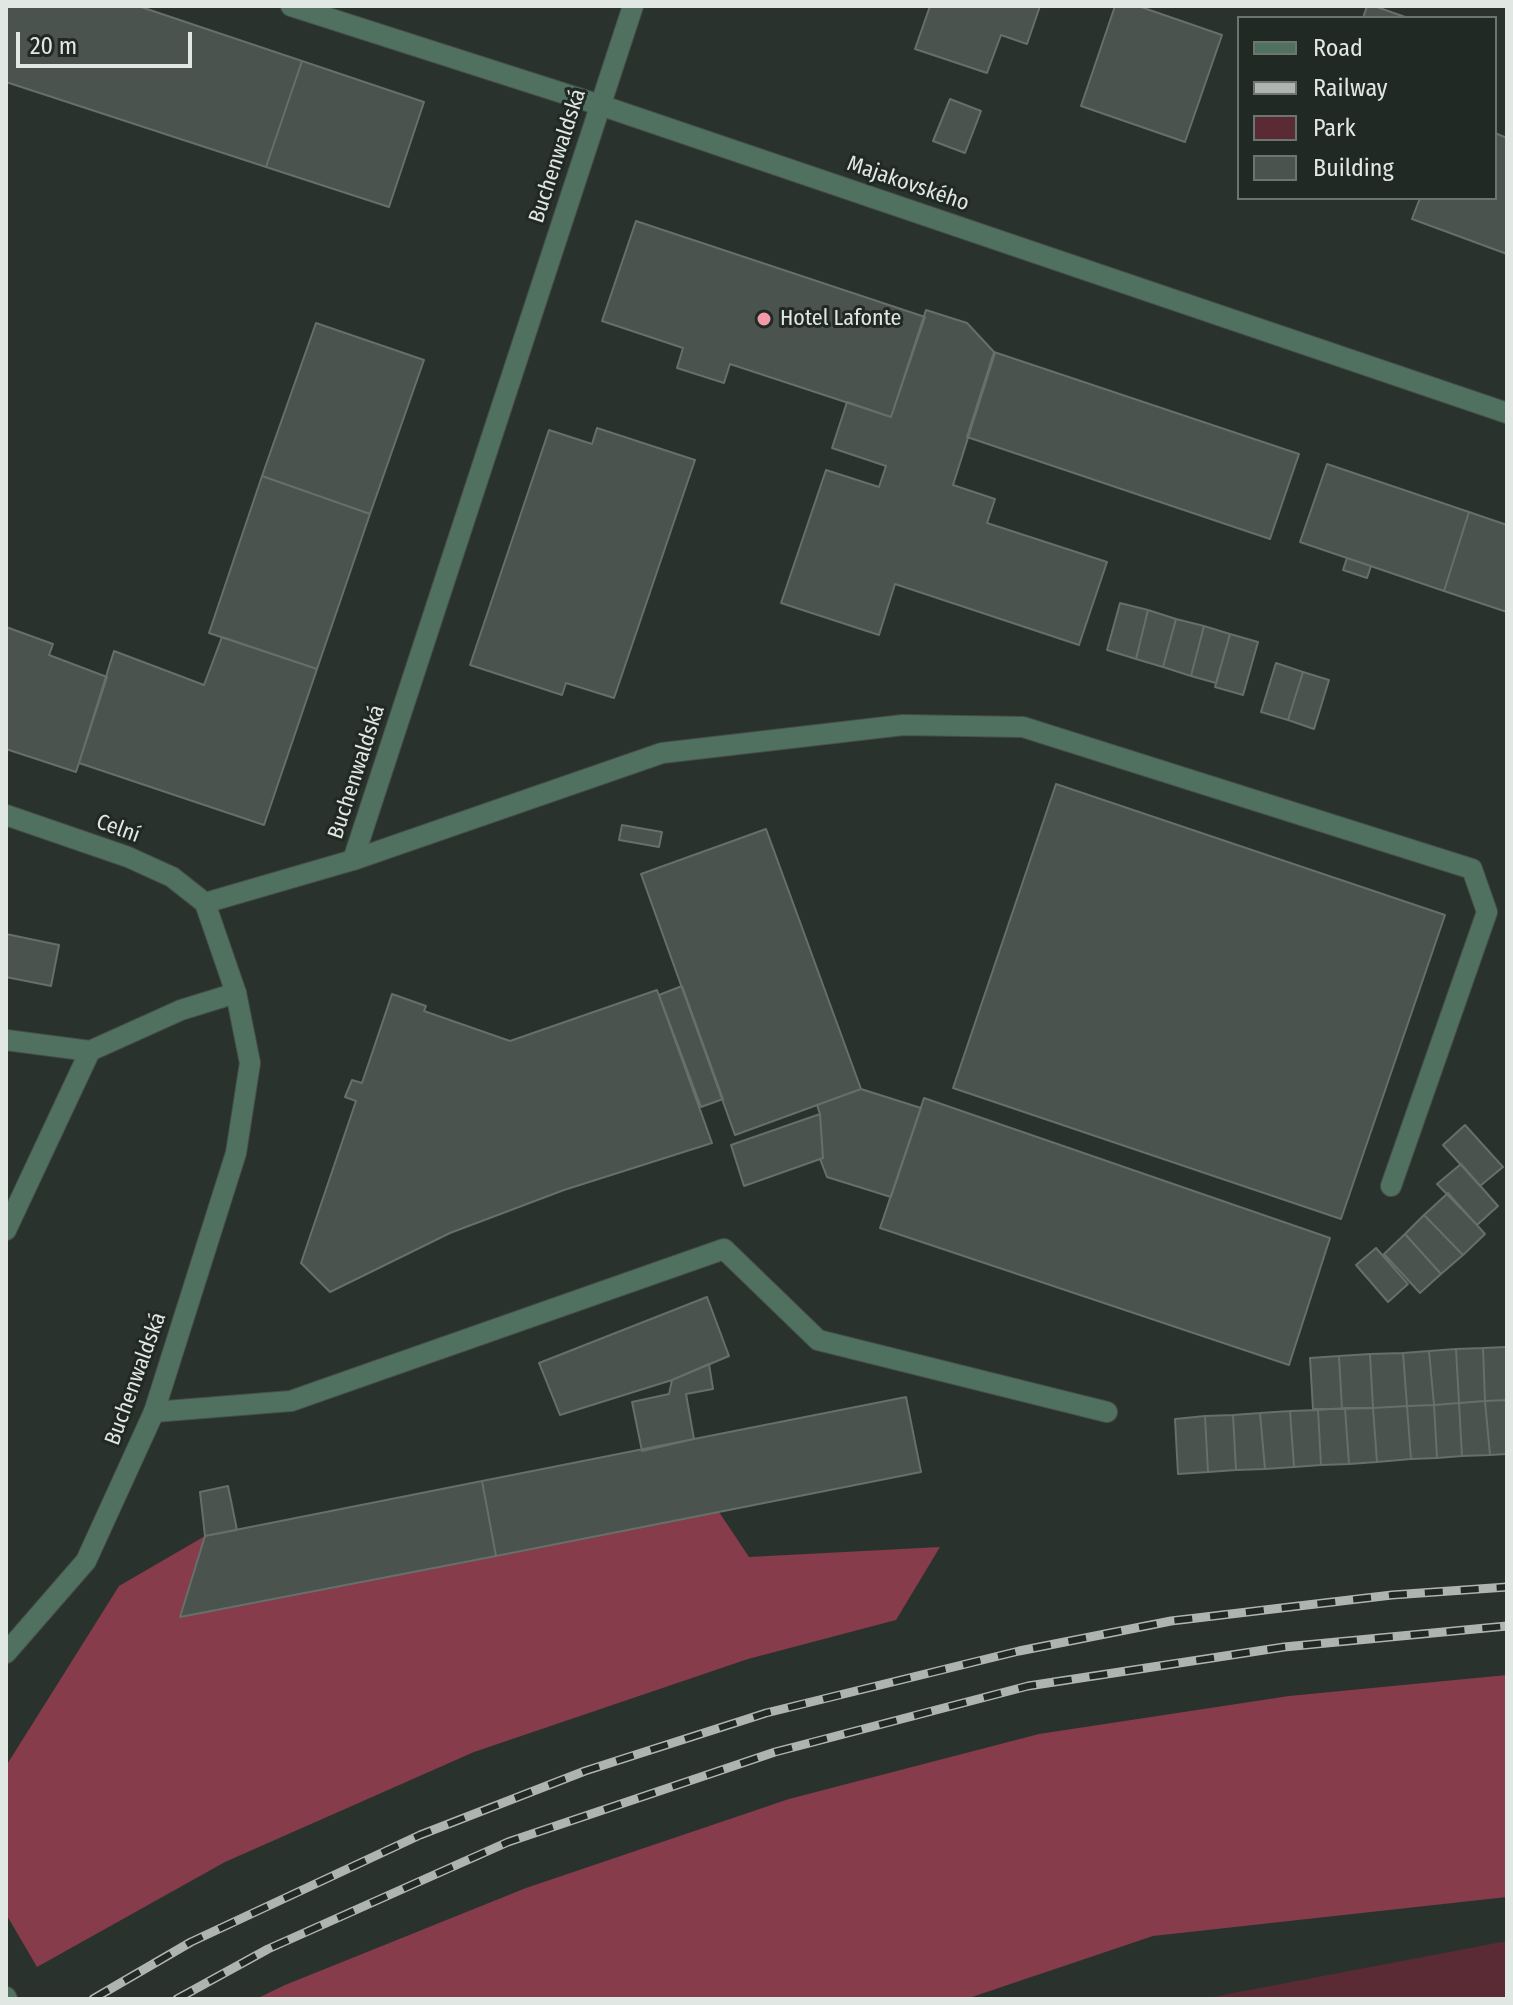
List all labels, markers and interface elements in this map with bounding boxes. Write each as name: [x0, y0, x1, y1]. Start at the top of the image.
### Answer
scale bar: [20, 16, 196, 66]
legend: [1237, 16, 1497, 200]
text: 20 m: [30, 32, 77, 60]
text: Road: [1313, 34, 1363, 62]
text: Railway: [1313, 74, 1388, 102]
street label: Buchenwaldská: [524, 86, 592, 226]
text: Park: [1313, 114, 1356, 142]
street label: Majakovského: [844, 151, 972, 217]
text: Building: [1313, 154, 1394, 182]
place label: Hotel Lafonte: [780, 306, 901, 332]
marker: Hotel Lafonte: [755, 310, 773, 328]
street label: Buchenwaldská: [323, 702, 391, 842]
street label: Celní: [93, 809, 143, 849]
street label: Buchenwaldská: [100, 1309, 172, 1449]

